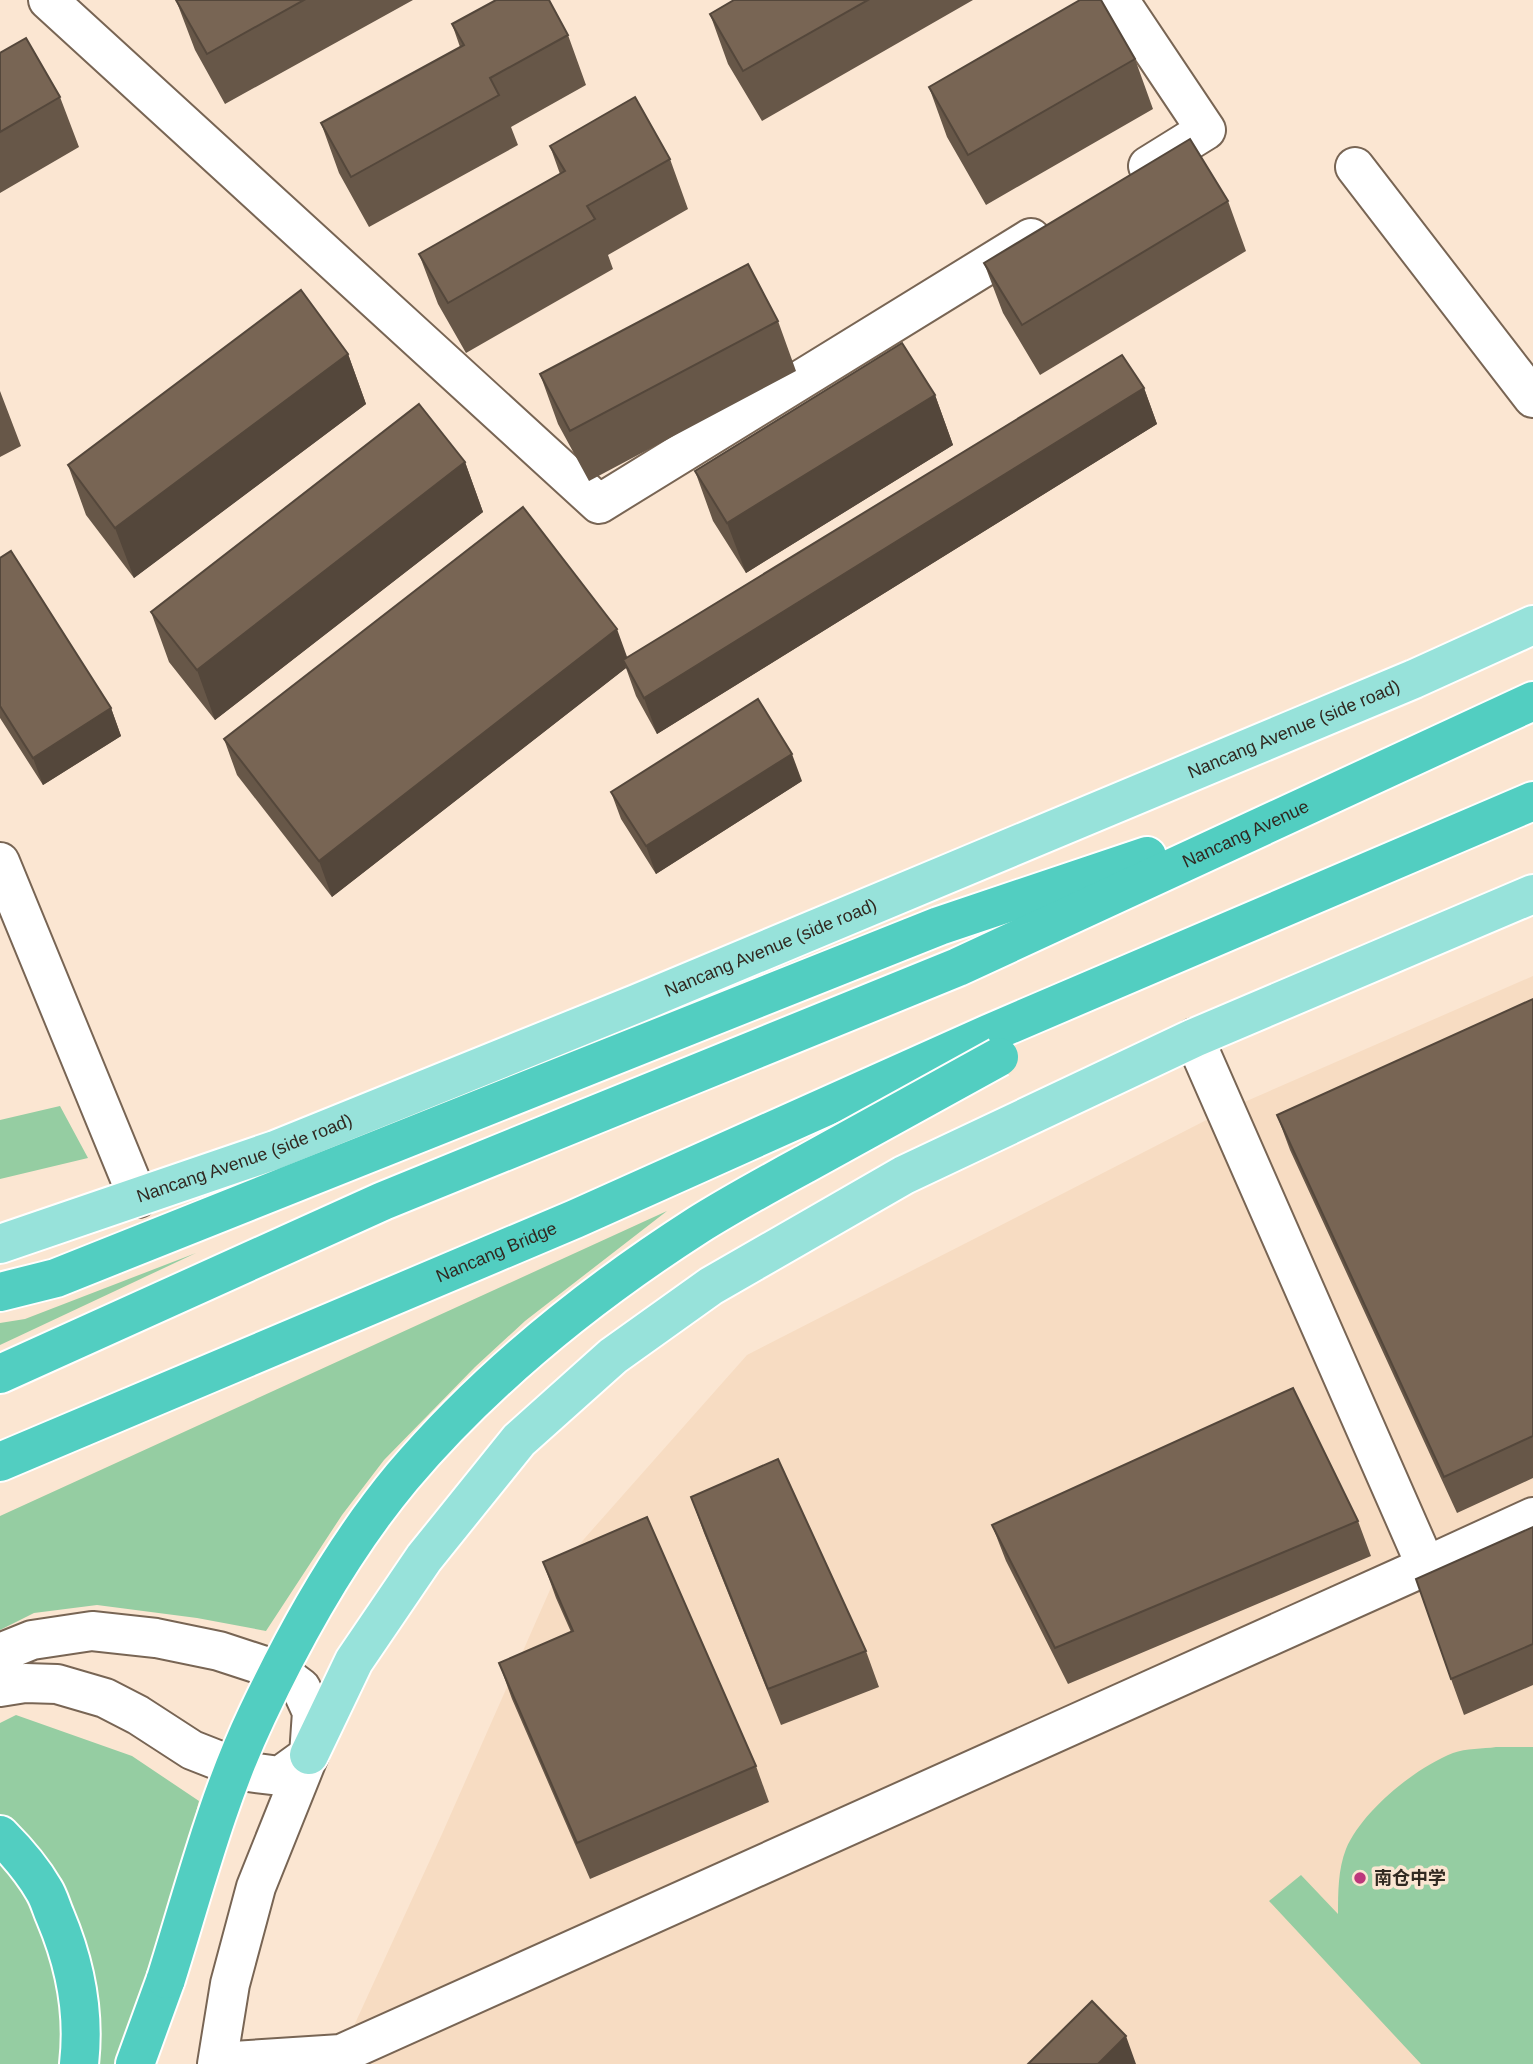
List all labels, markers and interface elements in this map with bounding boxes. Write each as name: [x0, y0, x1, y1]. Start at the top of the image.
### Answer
street label: Nancang Avenue (side road): [1185, 676, 1403, 782]
street label: Nancang Avenue: [1179, 796, 1312, 872]
street label: Nancang Avenue (side road): [662, 895, 880, 1001]
street label: Nancang Avenue (side road): [134, 1110, 355, 1207]
street label: Nancang Bridge: [433, 1218, 560, 1287]
place label: 南仓中学: [1374, 1868, 1446, 1888]
marker: 南仓中学: [1352, 1870, 1368, 1886]

